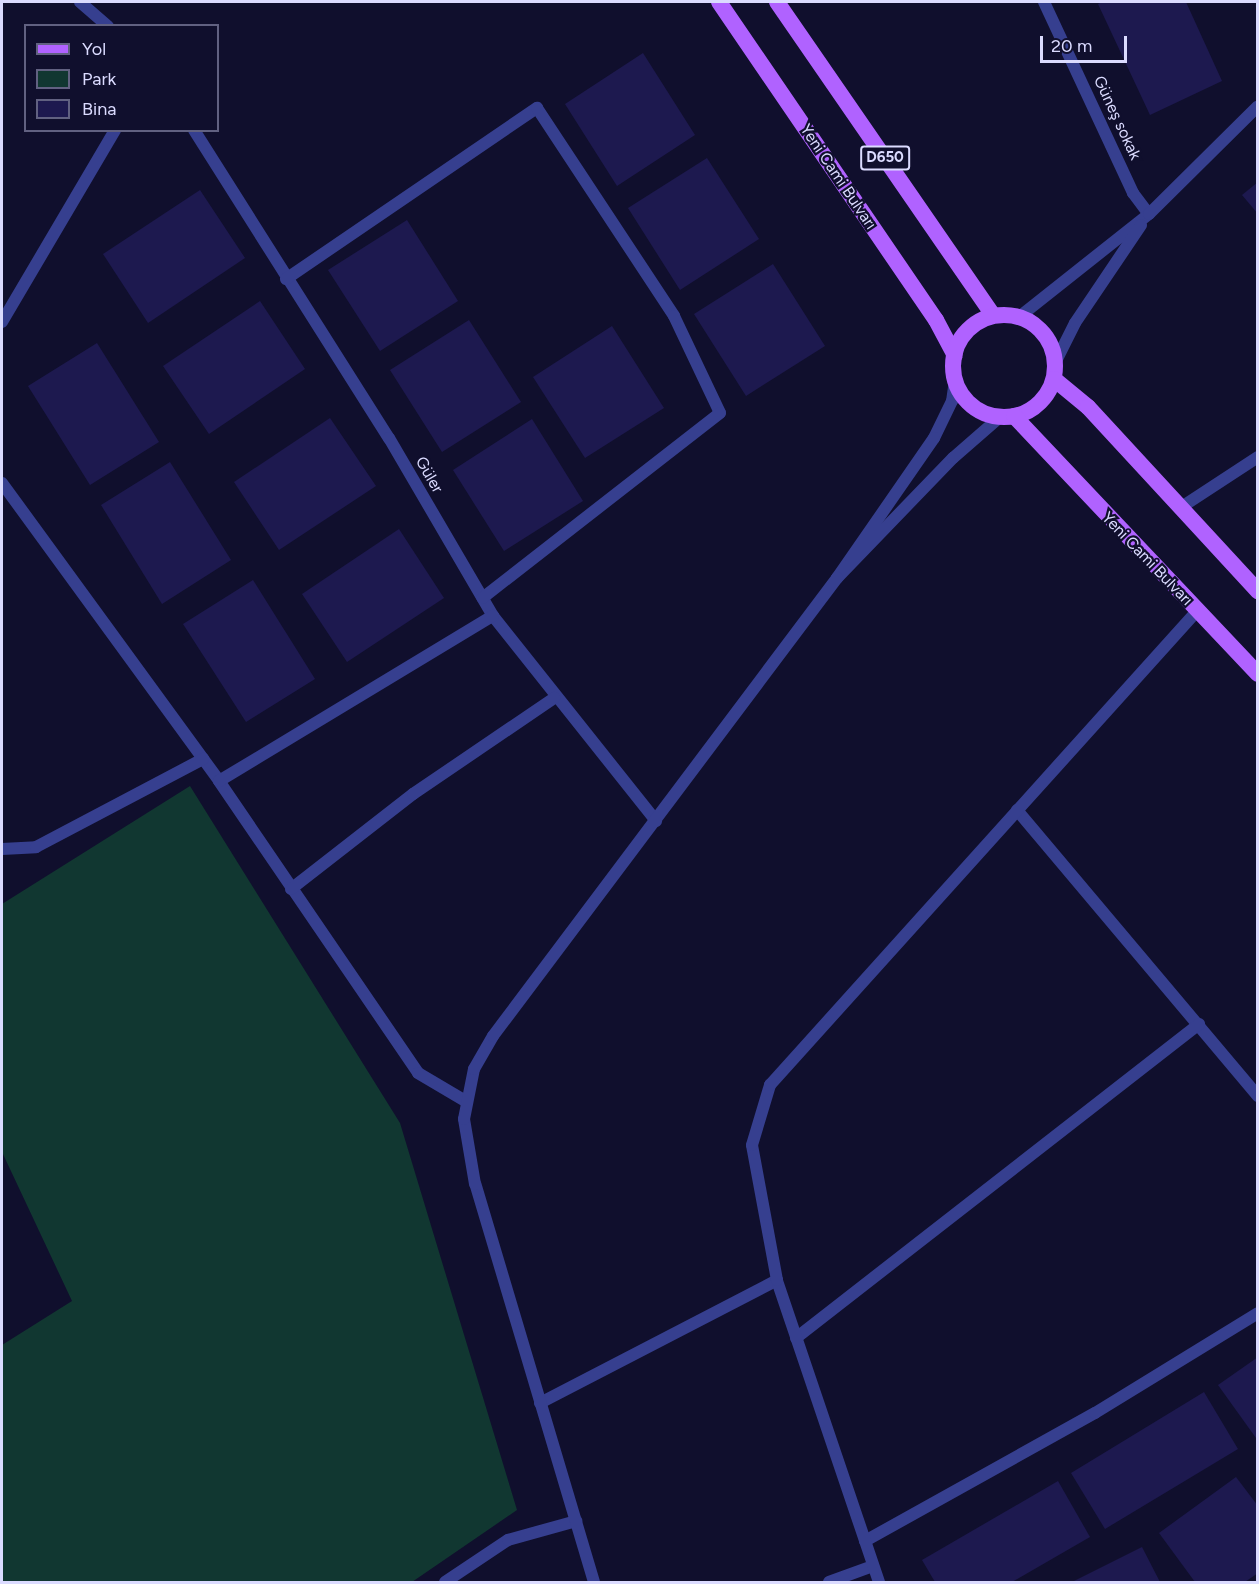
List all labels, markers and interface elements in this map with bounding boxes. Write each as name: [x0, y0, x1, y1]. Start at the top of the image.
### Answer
legend: [24, 24, 219, 132]
scale bar: [1043, 24, 1130, 62]
text: 20 m: [1051, 35, 1092, 57]
text: Yol: [82, 38, 106, 60]
text: Park: [82, 68, 116, 90]
street label: Güneş sokak: [1089, 73, 1145, 163]
text: Bina: [82, 98, 116, 120]
street label: Yeni Cami Bulvarı: [796, 121, 880, 233]
road number: D650: [860, 146, 910, 170]
street label: Güler: [411, 453, 447, 497]
street label: Yeni Cami Bulvarı: [1097, 508, 1197, 610]

